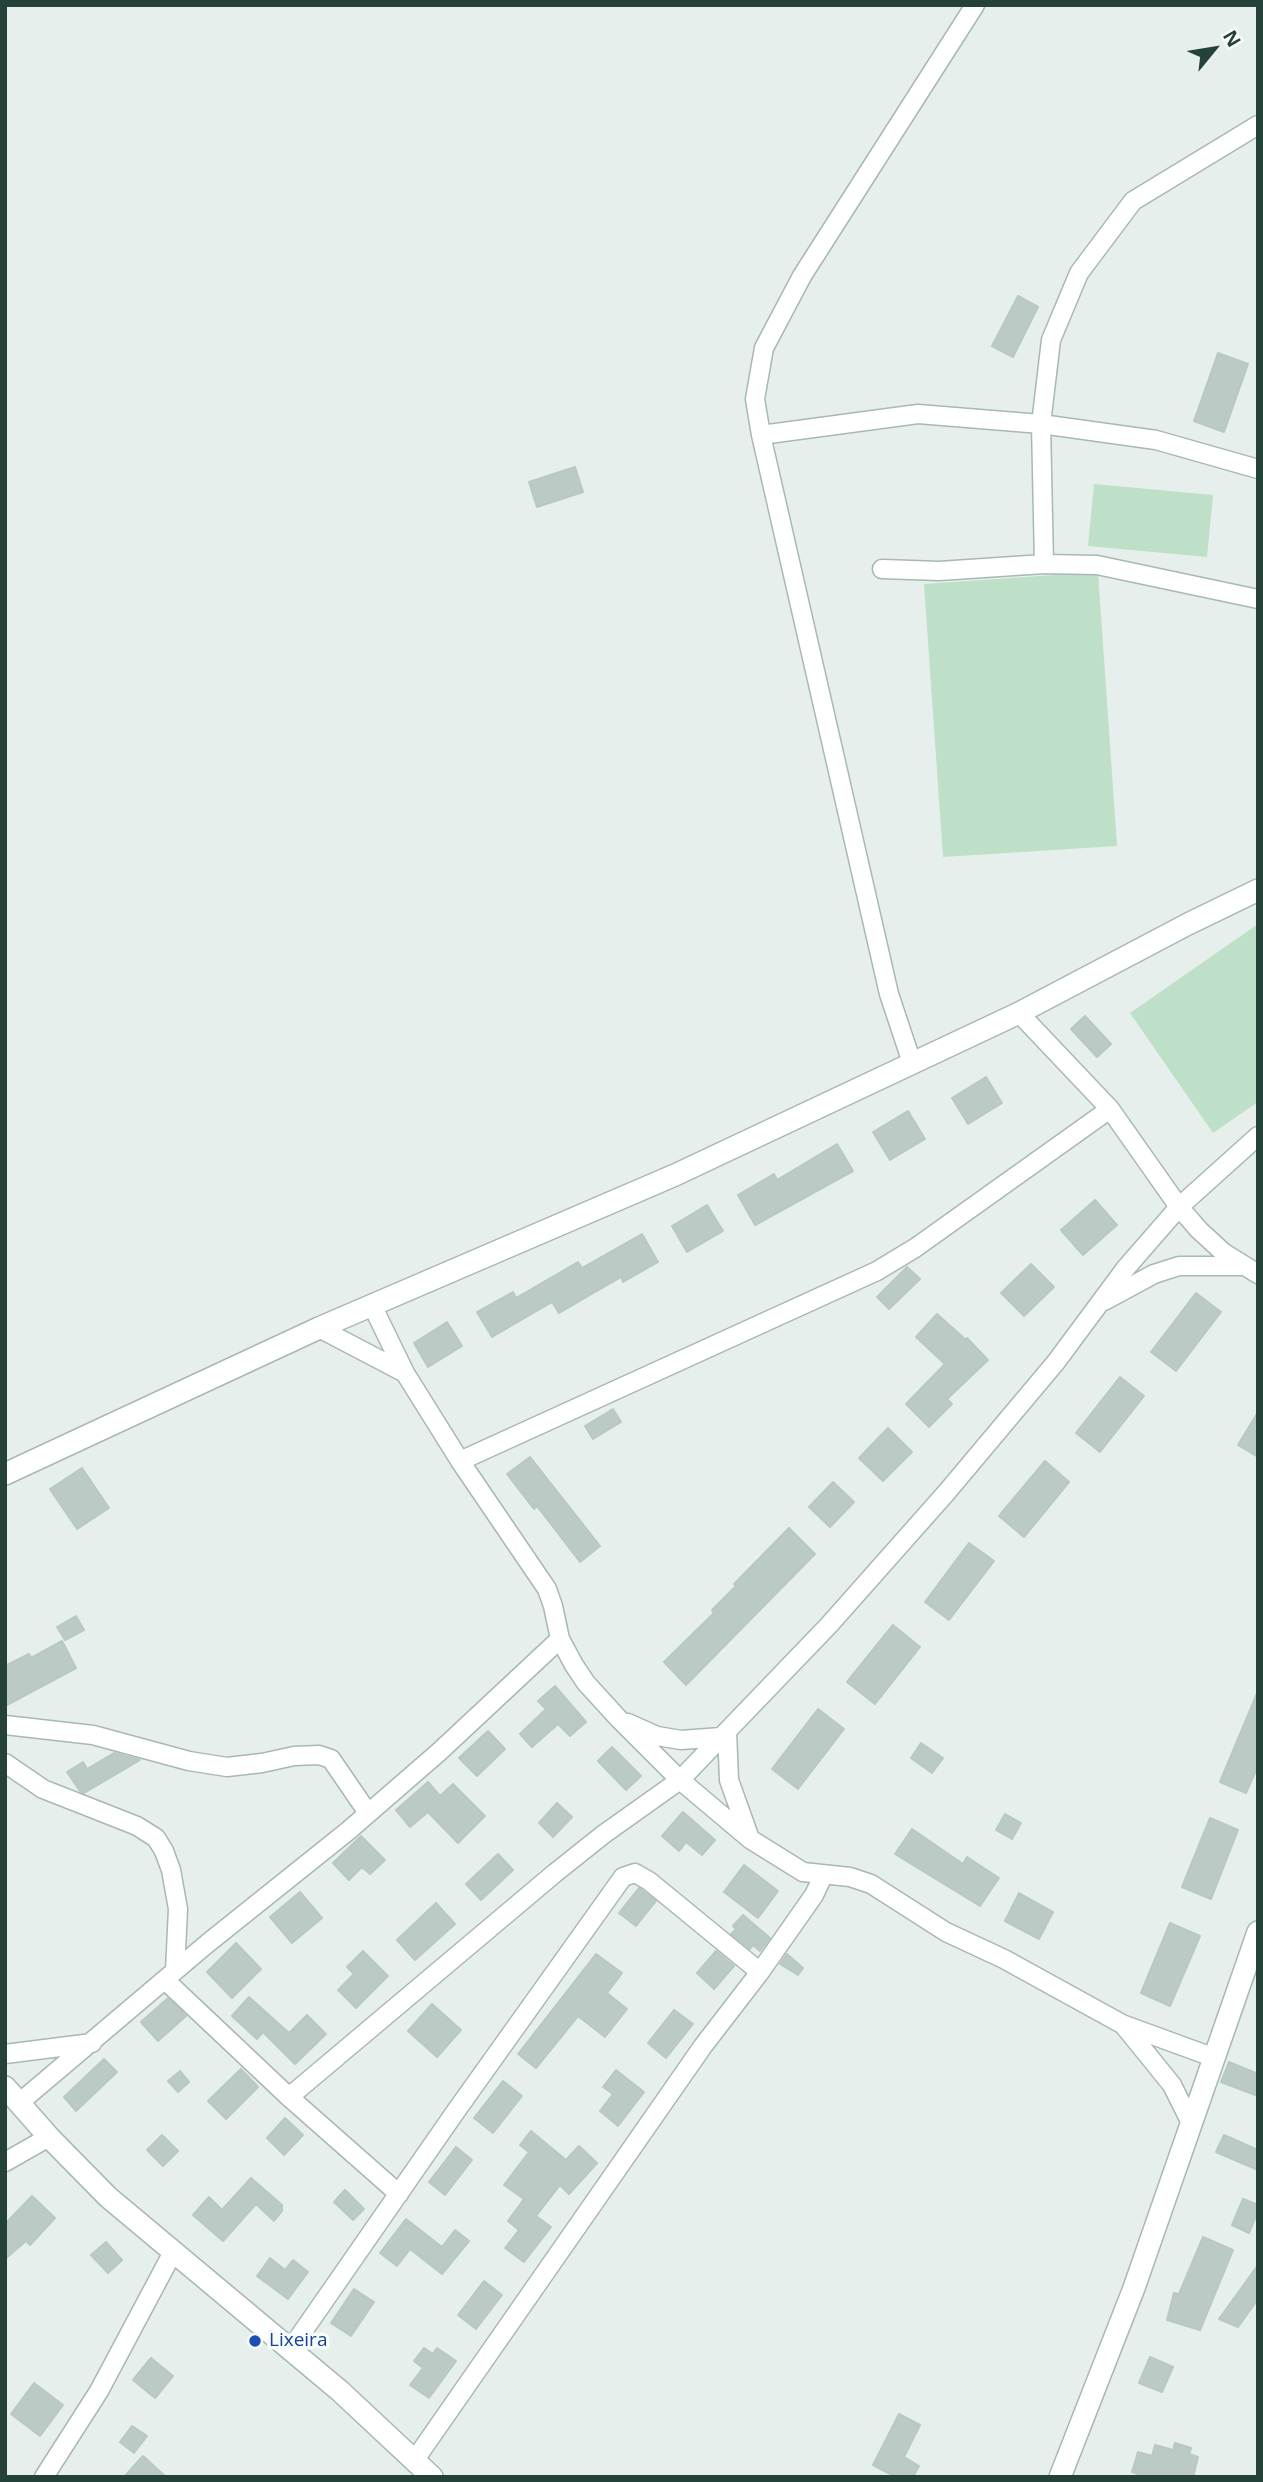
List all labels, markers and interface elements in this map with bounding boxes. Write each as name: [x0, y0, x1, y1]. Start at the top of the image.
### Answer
north arrow: [1179, 14, 1249, 84]
text: N: [1217, 25, 1247, 52]
place label: Lixeira: [269, 2330, 327, 2352]
marker: Lixeira: [247, 2333, 263, 2349]

